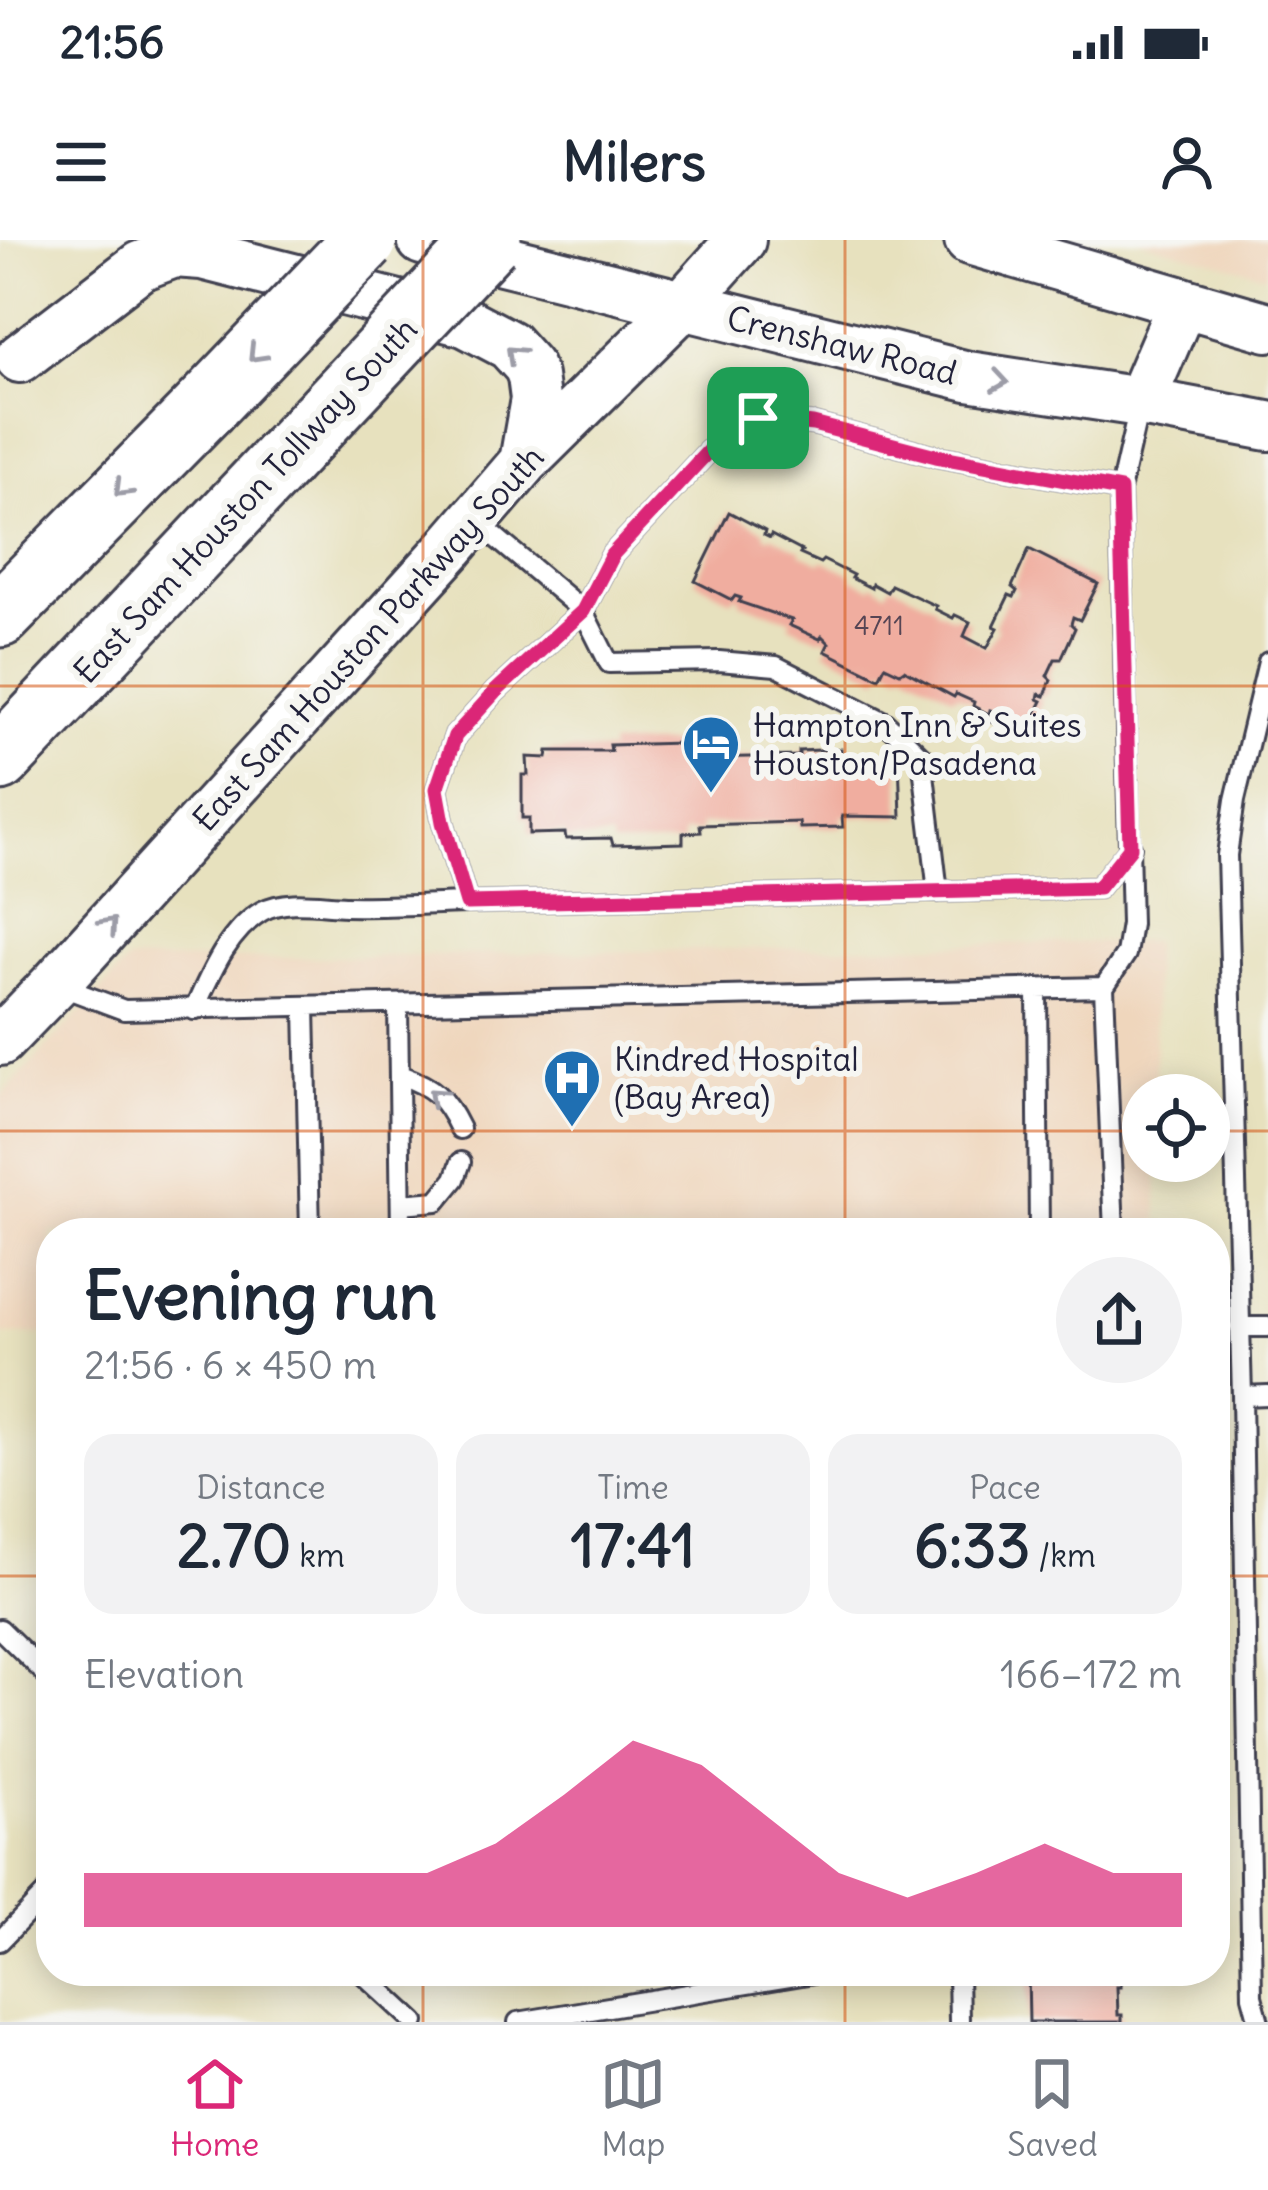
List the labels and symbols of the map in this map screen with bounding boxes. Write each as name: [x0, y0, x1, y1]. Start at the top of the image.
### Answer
street label: Crenshaw Road: [723, 296, 961, 394]
street label: East Sam Houston Tollway South: [64, 308, 426, 692]
one-way arrow: [248, 340, 270, 362]
one-way arrow: [506, 347, 527, 368]
pin: [707, 367, 809, 469]
one-way arrow: [990, 367, 1009, 393]
street label: East Sam Houston Parkway South: [184, 436, 552, 840]
one-way arrow: [114, 475, 136, 497]
house number: 4711: [854, 608, 904, 642]
place label: Hampton Inn & Suites Houston/Pasadena: [753, 704, 1082, 784]
hotel icon: Hampton Inn & Suites Houston/Pasadena: [680, 713, 742, 795]
one-way arrow: [95, 917, 116, 939]
place label: Kindred Hospital (Bay Area): [614, 1038, 859, 1118]
hospital icon: Kindred Hospital (Bay Area): [541, 1047, 603, 1129]
one-way arrow: [427, 1088, 449, 1110]

